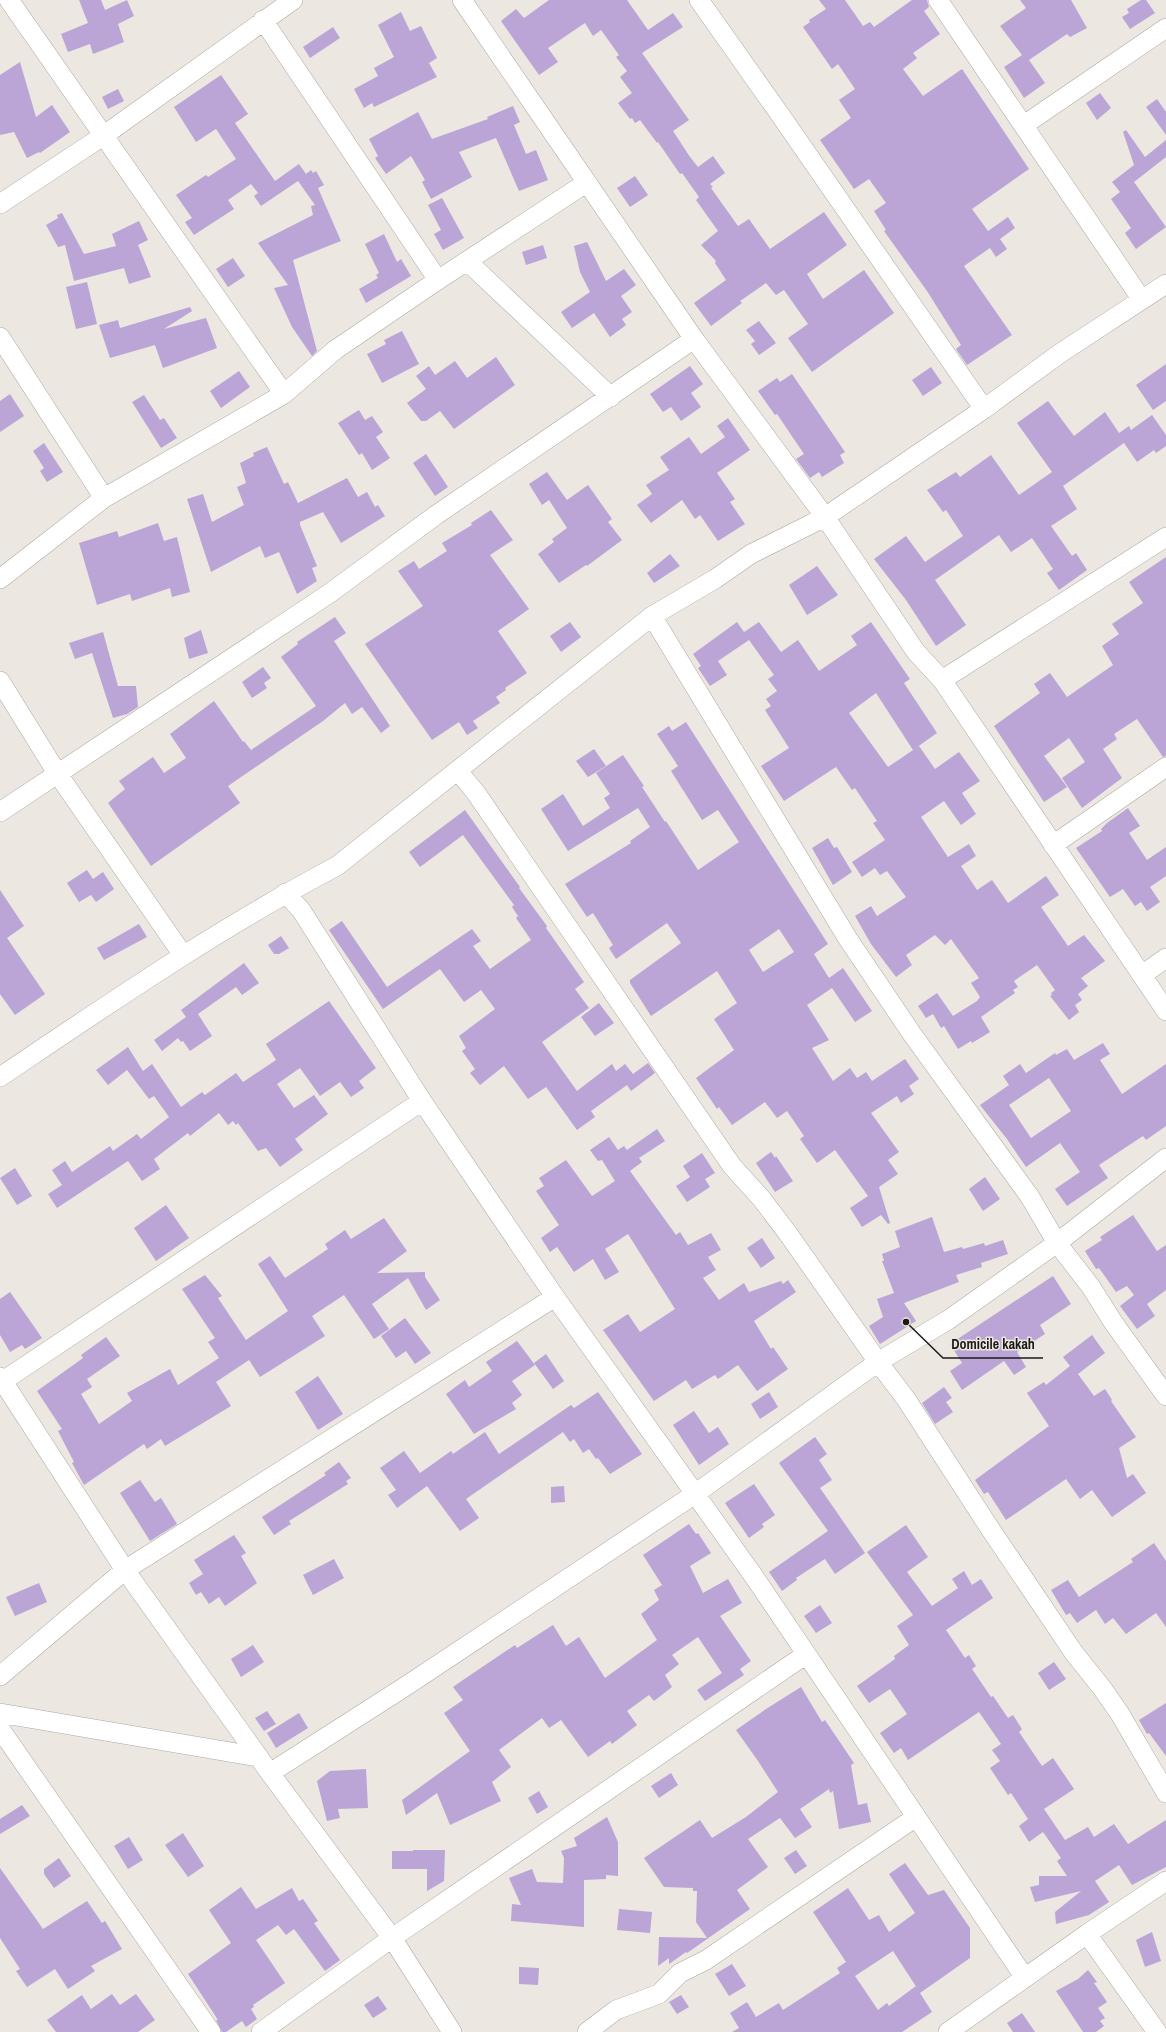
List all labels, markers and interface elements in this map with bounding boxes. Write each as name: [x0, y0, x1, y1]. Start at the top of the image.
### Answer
callout: Domicile kakah: [943, 1332, 1043, 1358]
text: Domicile kakah: [951, 1335, 1035, 1353]

